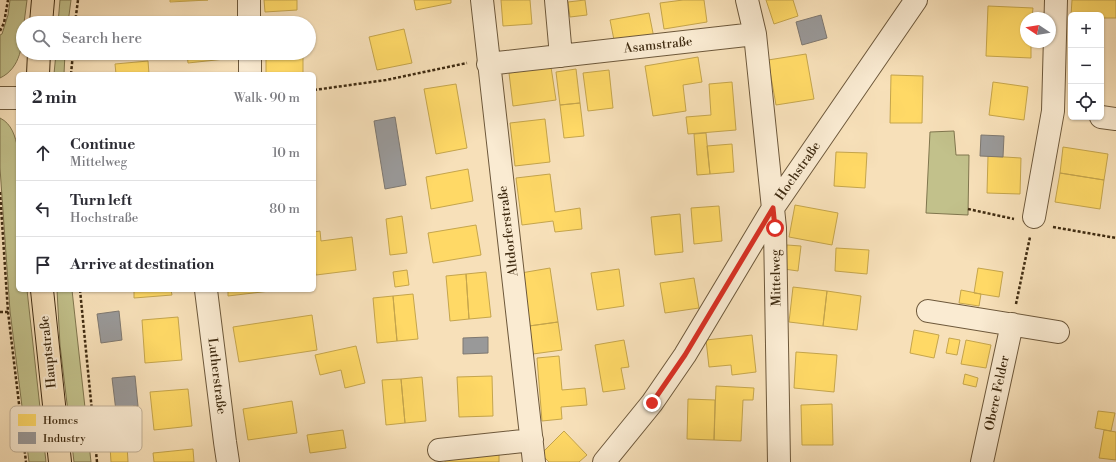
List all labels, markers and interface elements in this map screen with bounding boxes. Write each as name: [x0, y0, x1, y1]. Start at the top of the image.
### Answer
north arrow: [1020, 12, 1056, 48]
map controls: [1068, 12, 1104, 120]
button: +: [1068, 12, 1104, 48]
search box: [16, 16, 316, 60]
icon: search: [30, 27, 52, 49]
text: Search here: [62, 29, 142, 48]
street label: Asamstraße: [622, 33, 694, 57]
button: −: [1068, 48, 1104, 84]
button: locate: [1068, 84, 1104, 120]
text: 2 min: [32, 87, 77, 109]
text: Walk · 90 m: [234, 90, 300, 106]
text: Continue: [70, 135, 135, 154]
street label: Hochstraße: [772, 138, 824, 204]
icon: ahead: [32, 142, 54, 164]
text: 10 m: [272, 145, 300, 161]
text: Mittelweg: [70, 154, 127, 170]
street label: Altdorferstraße: [494, 184, 522, 278]
text: Turn left: [70, 191, 132, 210]
icon: left: [32, 198, 54, 220]
text: 80 m: [269, 201, 300, 217]
text: Hochstraße: [70, 210, 138, 226]
route start: [766, 219, 784, 237]
street label: Mittelweg: [767, 249, 784, 307]
icon: arrive: [32, 254, 54, 276]
text: Arrive at destination: [70, 255, 214, 274]
street label: Hauptstraße: [36, 314, 60, 389]
street label: Lutherstraße: [204, 337, 230, 416]
street label: Obere Felder: [981, 354, 1013, 432]
route end: [643, 394, 661, 412]
legend: [10, 406, 142, 452]
text: Homes: [43, 414, 78, 428]
text: Industry: [43, 432, 86, 446]

